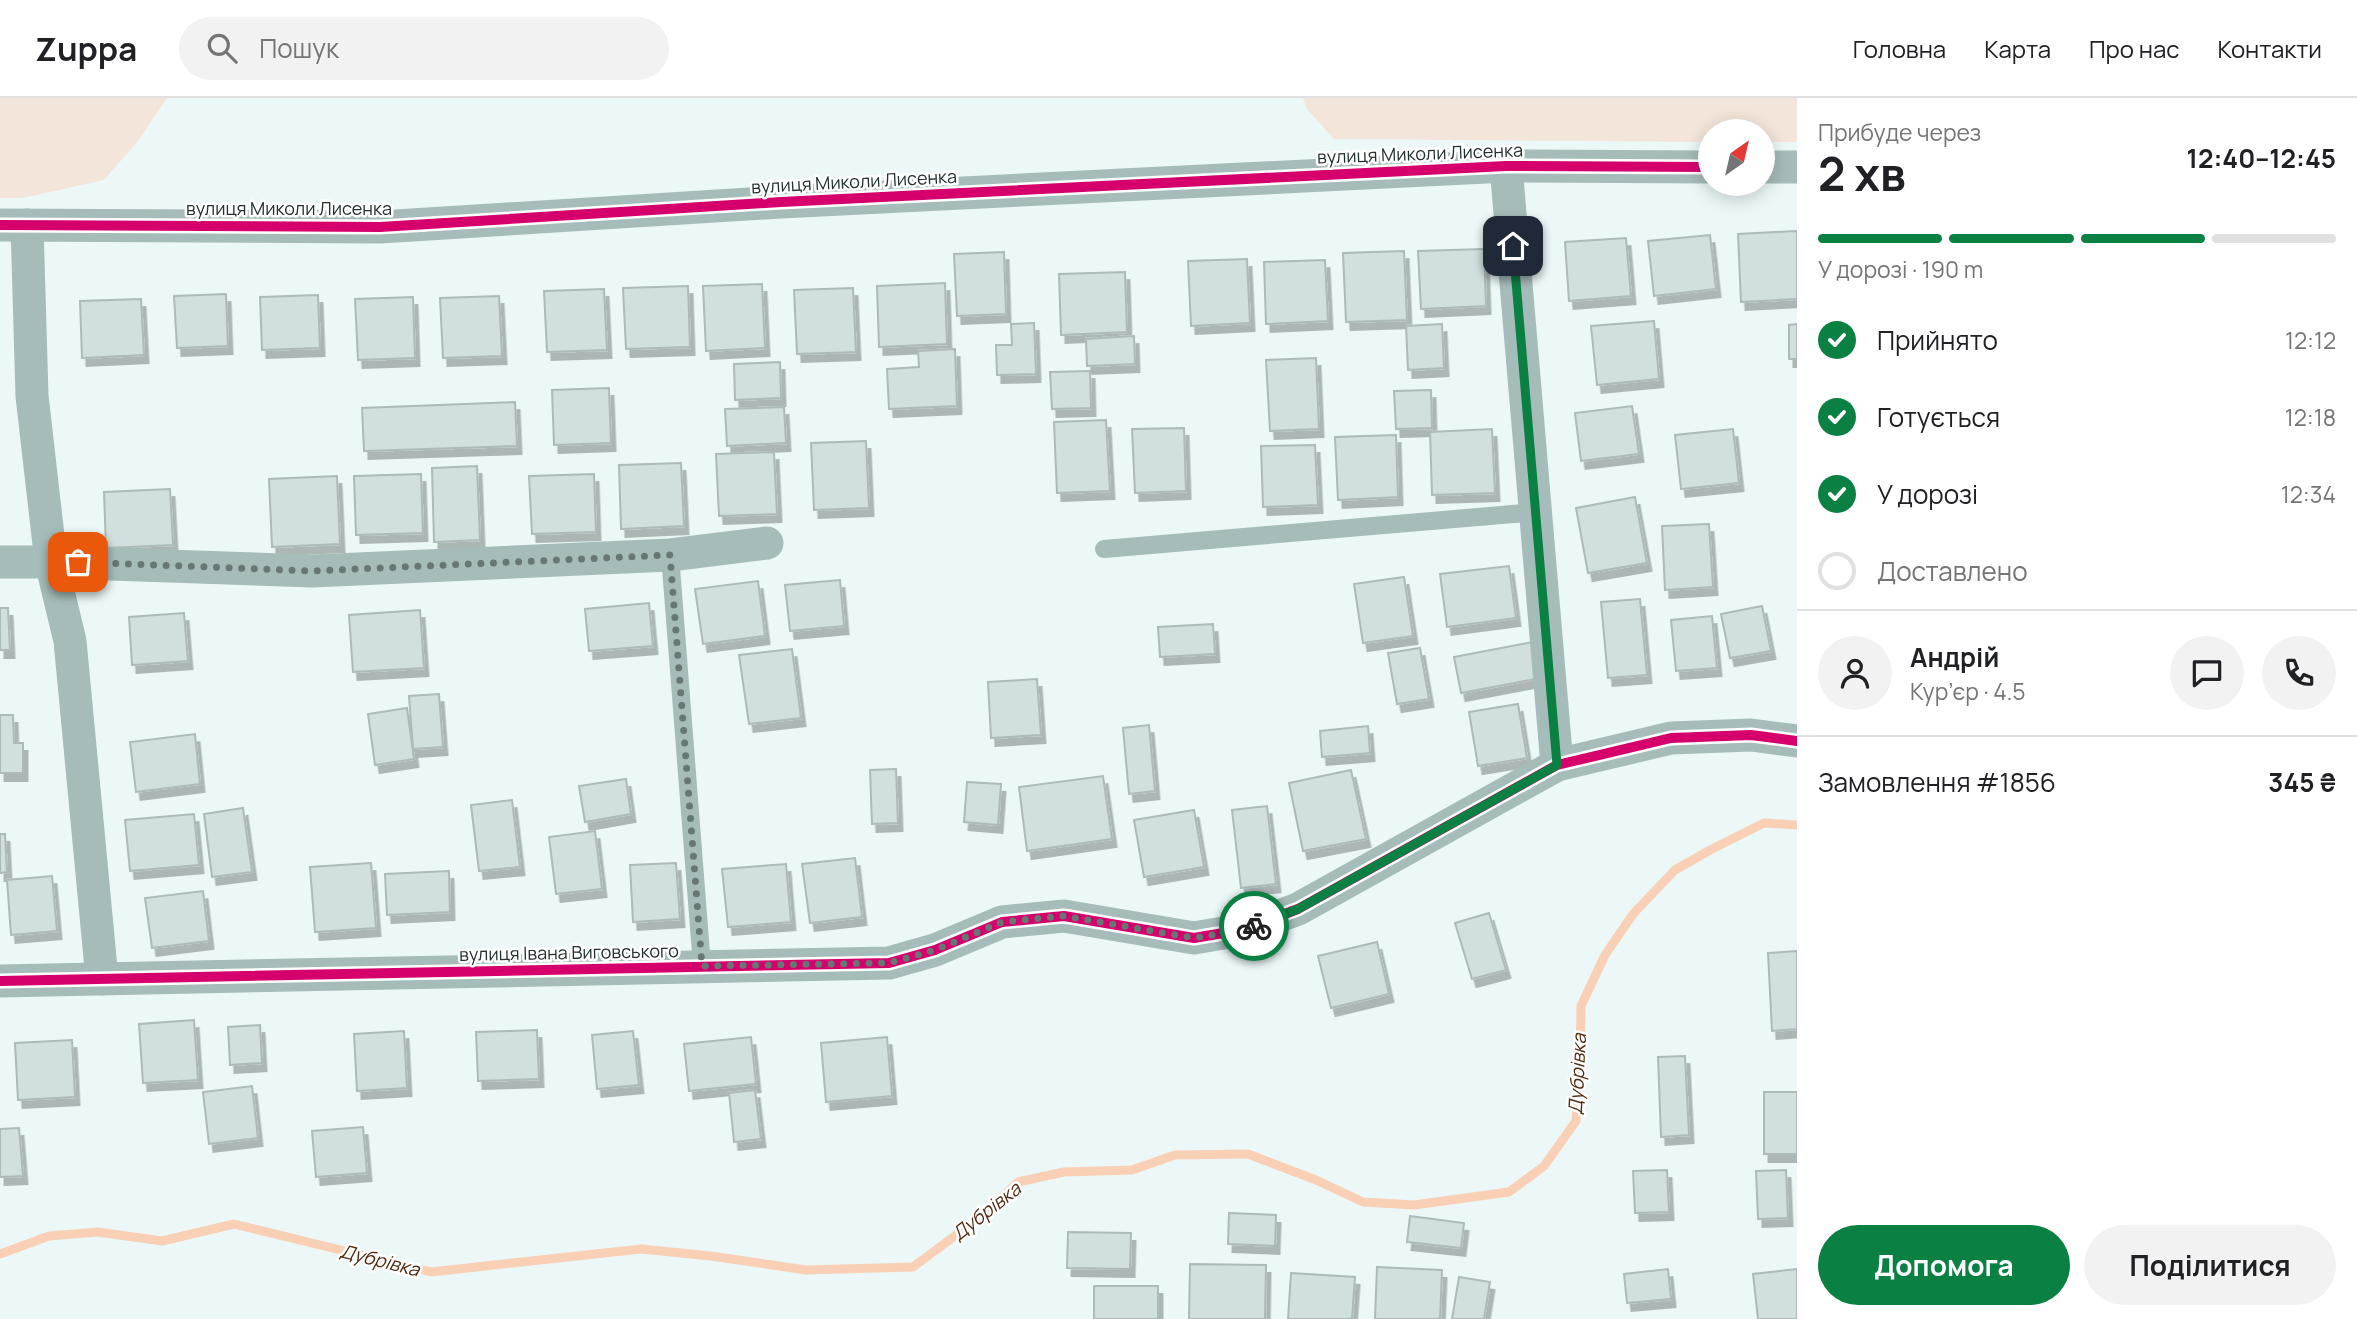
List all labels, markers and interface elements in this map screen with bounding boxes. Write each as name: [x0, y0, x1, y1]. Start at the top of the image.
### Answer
search box: [179, 17, 669, 80]
text: Zuppa: [35, 26, 137, 71]
icon: search: [203, 29, 241, 67]
text: Пошук: [259, 30, 339, 66]
text: Головна: [1853, 32, 1946, 65]
text: Карта: [1984, 32, 2051, 65]
text: Про нас: [2089, 32, 2180, 65]
text: Контакти: [2218, 32, 2322, 65]
text: Прибуде через: [1818, 116, 1981, 148]
north arrow: [1698, 119, 1774, 196]
map controls: [1698, 119, 1775, 196]
street label: вулиця Миколи Лисенка: [1317, 137, 1523, 169]
text: 12:40–12:45: [2187, 140, 2336, 176]
text: 2 хв: [1818, 142, 1906, 205]
street label: вулиця Миколи Лисенка: [751, 164, 957, 198]
street label: вулиця Миколи Лисенка: [186, 196, 392, 220]
pin: [1483, 216, 1543, 276]
icon: home: [1494, 227, 1532, 265]
text: У дорозі · 190 m: [1818, 253, 1983, 285]
icon: check: [1818, 321, 1856, 359]
text: Прийнято: [1877, 322, 1998, 358]
text: 12:12: [2285, 324, 2336, 356]
icon: check: [1818, 398, 1856, 436]
text: Готується: [1877, 399, 2000, 435]
text: 12:18: [2285, 401, 2336, 433]
icon: check: [1818, 475, 1856, 513]
text: У дорозі: [1877, 476, 1978, 512]
text: 12:34: [2281, 478, 2336, 510]
pin: [48, 532, 108, 592]
icon: bag: [59, 543, 97, 581]
text: Доставлено: [1877, 553, 2028, 589]
button: person: [1818, 636, 1892, 710]
button: chat: [2170, 636, 2244, 710]
button: phone: [2262, 636, 2336, 710]
text: Андрій: [1910, 639, 1999, 675]
text: Кур’єр · 4.5: [1910, 675, 2026, 707]
text: Замовлення #1856: [1818, 764, 2056, 800]
text: 345 ₴: [2268, 764, 2336, 800]
courier: [1219, 891, 1289, 961]
icon: bike: [1235, 907, 1273, 945]
street label: вулиця Івана Виговського: [459, 938, 679, 966]
water label: Дубрівка: [1562, 1031, 1592, 1115]
water label: Дубрівка: [946, 1175, 1027, 1246]
button: Допомога: [1818, 1225, 2070, 1305]
button: Поділитися: [2084, 1225, 2336, 1305]
water label: Дубрівка: [338, 1238, 424, 1283]

